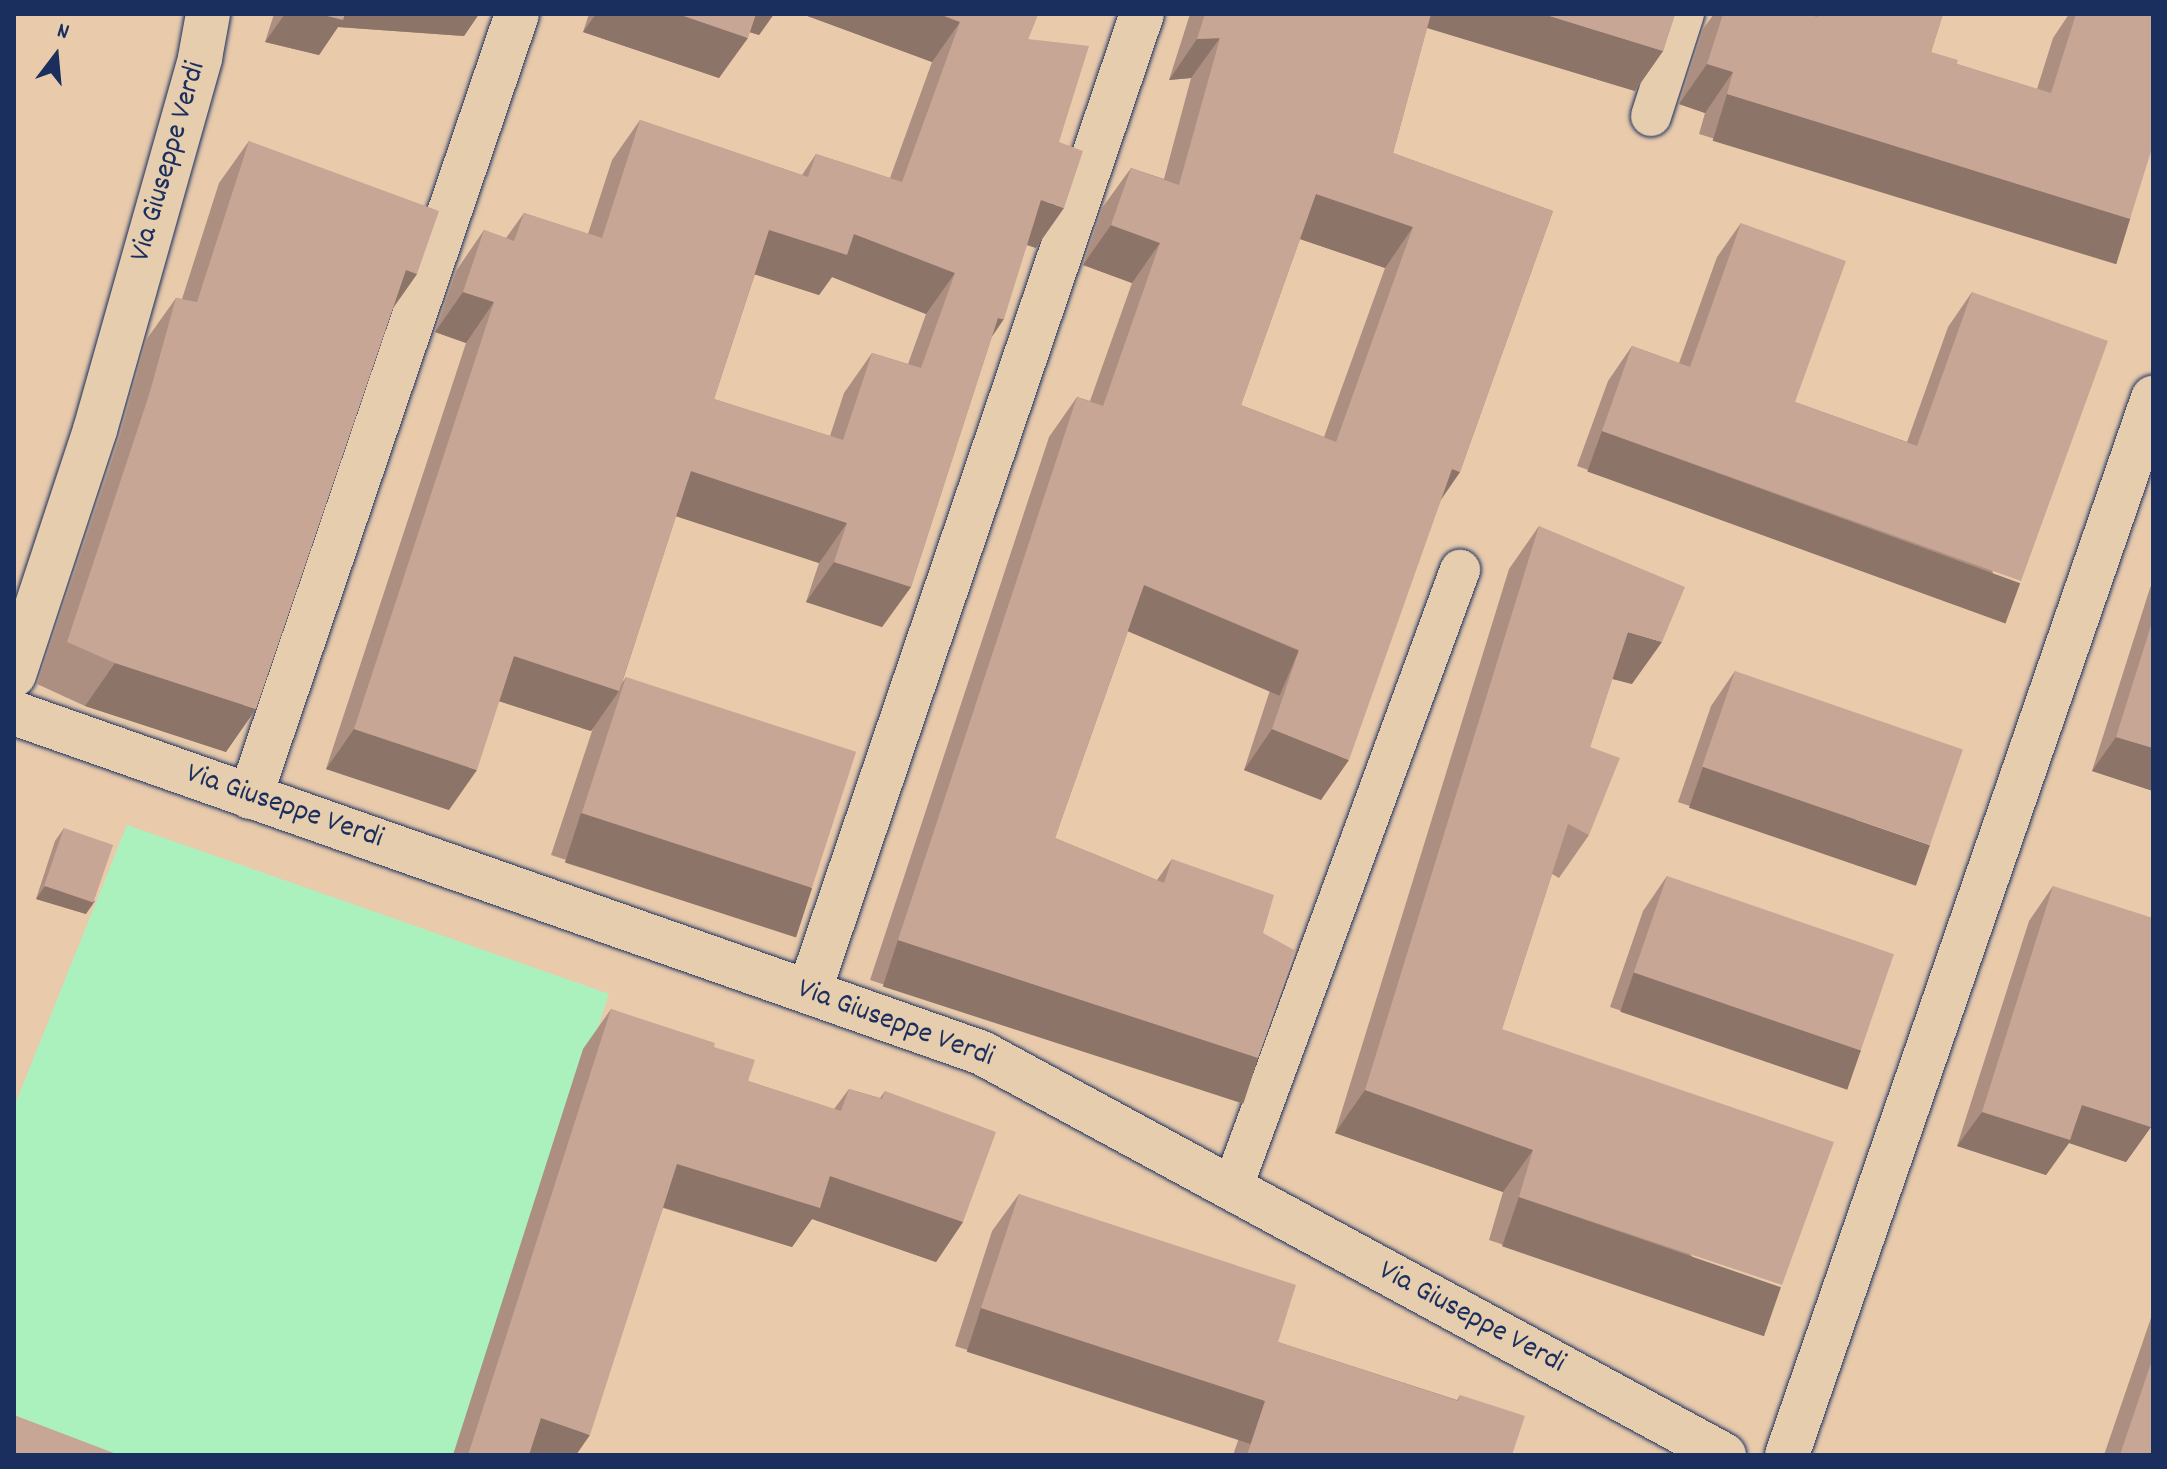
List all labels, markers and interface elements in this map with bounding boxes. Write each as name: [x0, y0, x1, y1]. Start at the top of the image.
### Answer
north arrow: [16, 16, 96, 96]
text: N: [53, 16, 72, 49]
street label: Via Giuseppe Verdi: [124, 58, 216, 266]
street label: Via Giuseppe Verdi: [181, 757, 387, 859]
street label: Via Giuseppe Verdi: [792, 973, 998, 1077]
street label: Via Giuseppe Verdi: [1371, 1255, 1571, 1383]

